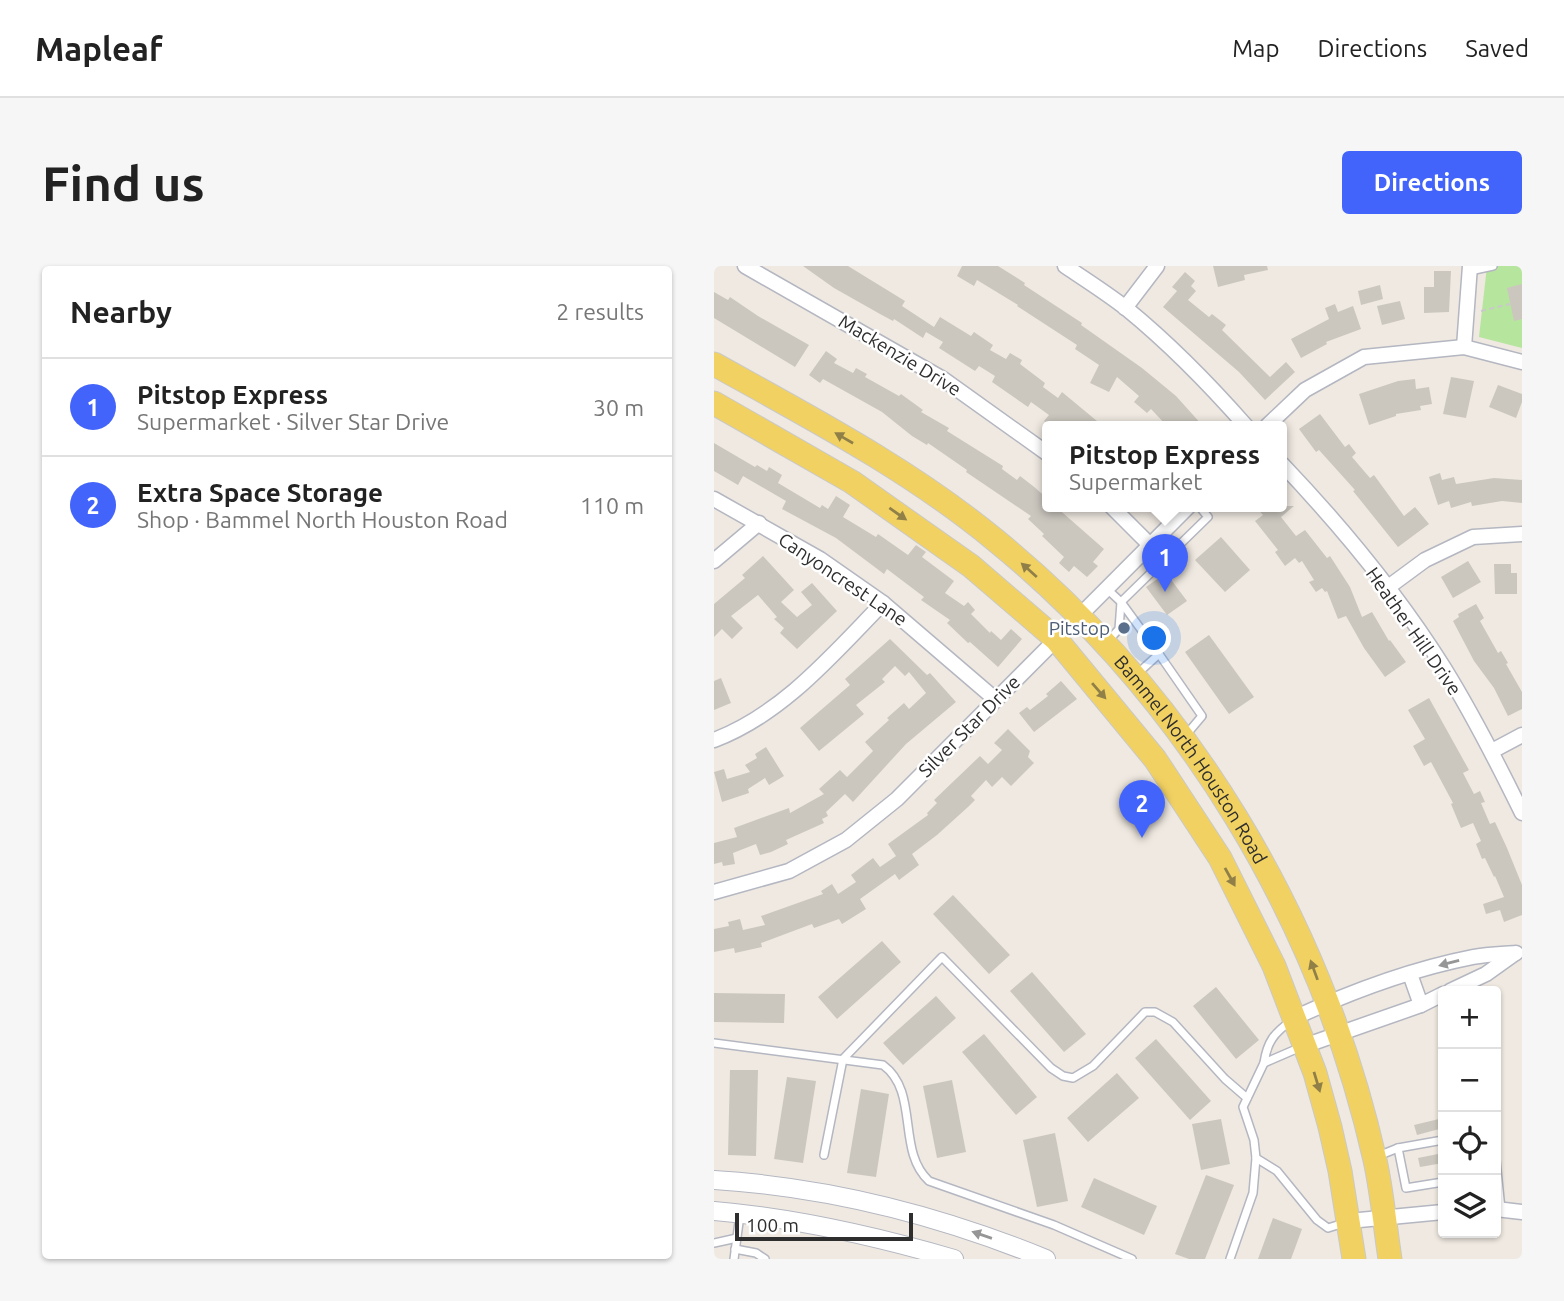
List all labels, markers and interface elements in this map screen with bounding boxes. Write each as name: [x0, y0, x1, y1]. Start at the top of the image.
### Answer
text: Mapleaf: [35, 30, 163, 67]
text: Map: [1232, 35, 1279, 62]
text: Directions: [1317, 35, 1427, 62]
text: Saved: [1465, 35, 1529, 62]
button: Directions: [1342, 151, 1522, 214]
text: Find us: [42, 155, 205, 210]
text: Nearby: [70, 295, 172, 329]
text: 2 results: [556, 299, 644, 324]
street label: Mackenzie Drive: [835, 310, 965, 400]
text: Pitstop Express: [137, 380, 328, 409]
text: 1: [87, 395, 99, 420]
text: 30 m: [593, 395, 644, 420]
text: Supermarket · Silver Star Drive: [137, 409, 449, 434]
popup: [1042, 421, 1287, 512]
one-way arrow: [834, 432, 854, 444]
text: Pitstop Express: [1069, 440, 1260, 469]
text: Supermarket: [1069, 469, 1202, 494]
text: Extra Space Storage: [137, 478, 383, 507]
text: 2: [87, 493, 99, 518]
text: 110 m: [580, 493, 644, 518]
text: Shop · Bammel North Houston Road: [137, 507, 508, 532]
one-way arrow: [889, 507, 907, 521]
street label: Canyoncrest Lane: [774, 528, 912, 630]
pin: 1: [1142, 534, 1188, 592]
one-way arrow: [1021, 562, 1038, 578]
street label: Heather Hill Drive: [1362, 563, 1466, 699]
place label: Pitstop: [1049, 617, 1110, 639]
marker: Pitstop: [1116, 620, 1132, 636]
your location: [1137, 621, 1171, 655]
street label: Bammel North Houston Road: [1110, 651, 1272, 867]
street label: Silver Star Drive: [914, 671, 1024, 781]
one-way arrow: [1091, 683, 1106, 700]
pin: 2: [1119, 780, 1165, 838]
one-way arrow: [1224, 867, 1236, 887]
one-way arrow: [1438, 959, 1459, 969]
one-way arrow: [1308, 960, 1319, 981]
map controls: [1438, 986, 1501, 1238]
button: +: [1438, 986, 1501, 1049]
button: −: [1438, 1049, 1501, 1112]
one-way arrow: [1313, 1072, 1323, 1093]
button: locate: [1438, 1112, 1501, 1175]
button: layers: [1438, 1175, 1501, 1238]
scale bar: [735, 1210, 914, 1242]
text: 100 m: [746, 1214, 799, 1236]
one-way arrow: [972, 1229, 993, 1240]

